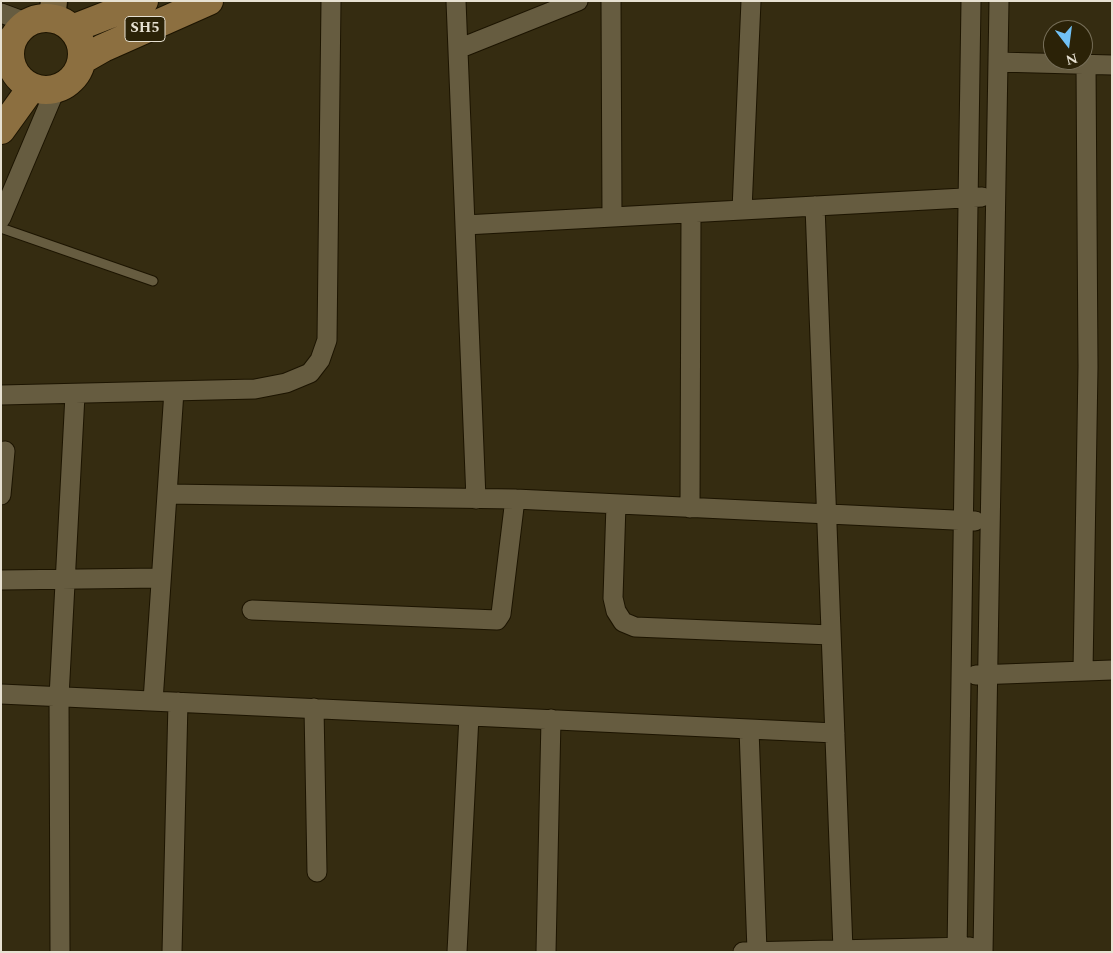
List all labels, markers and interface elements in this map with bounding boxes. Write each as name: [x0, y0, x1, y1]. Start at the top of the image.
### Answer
road number: SH5: [125, 16, 165, 42]
north arrow: [1043, 20, 1093, 70]
text: N: [1064, 47, 1080, 71]

